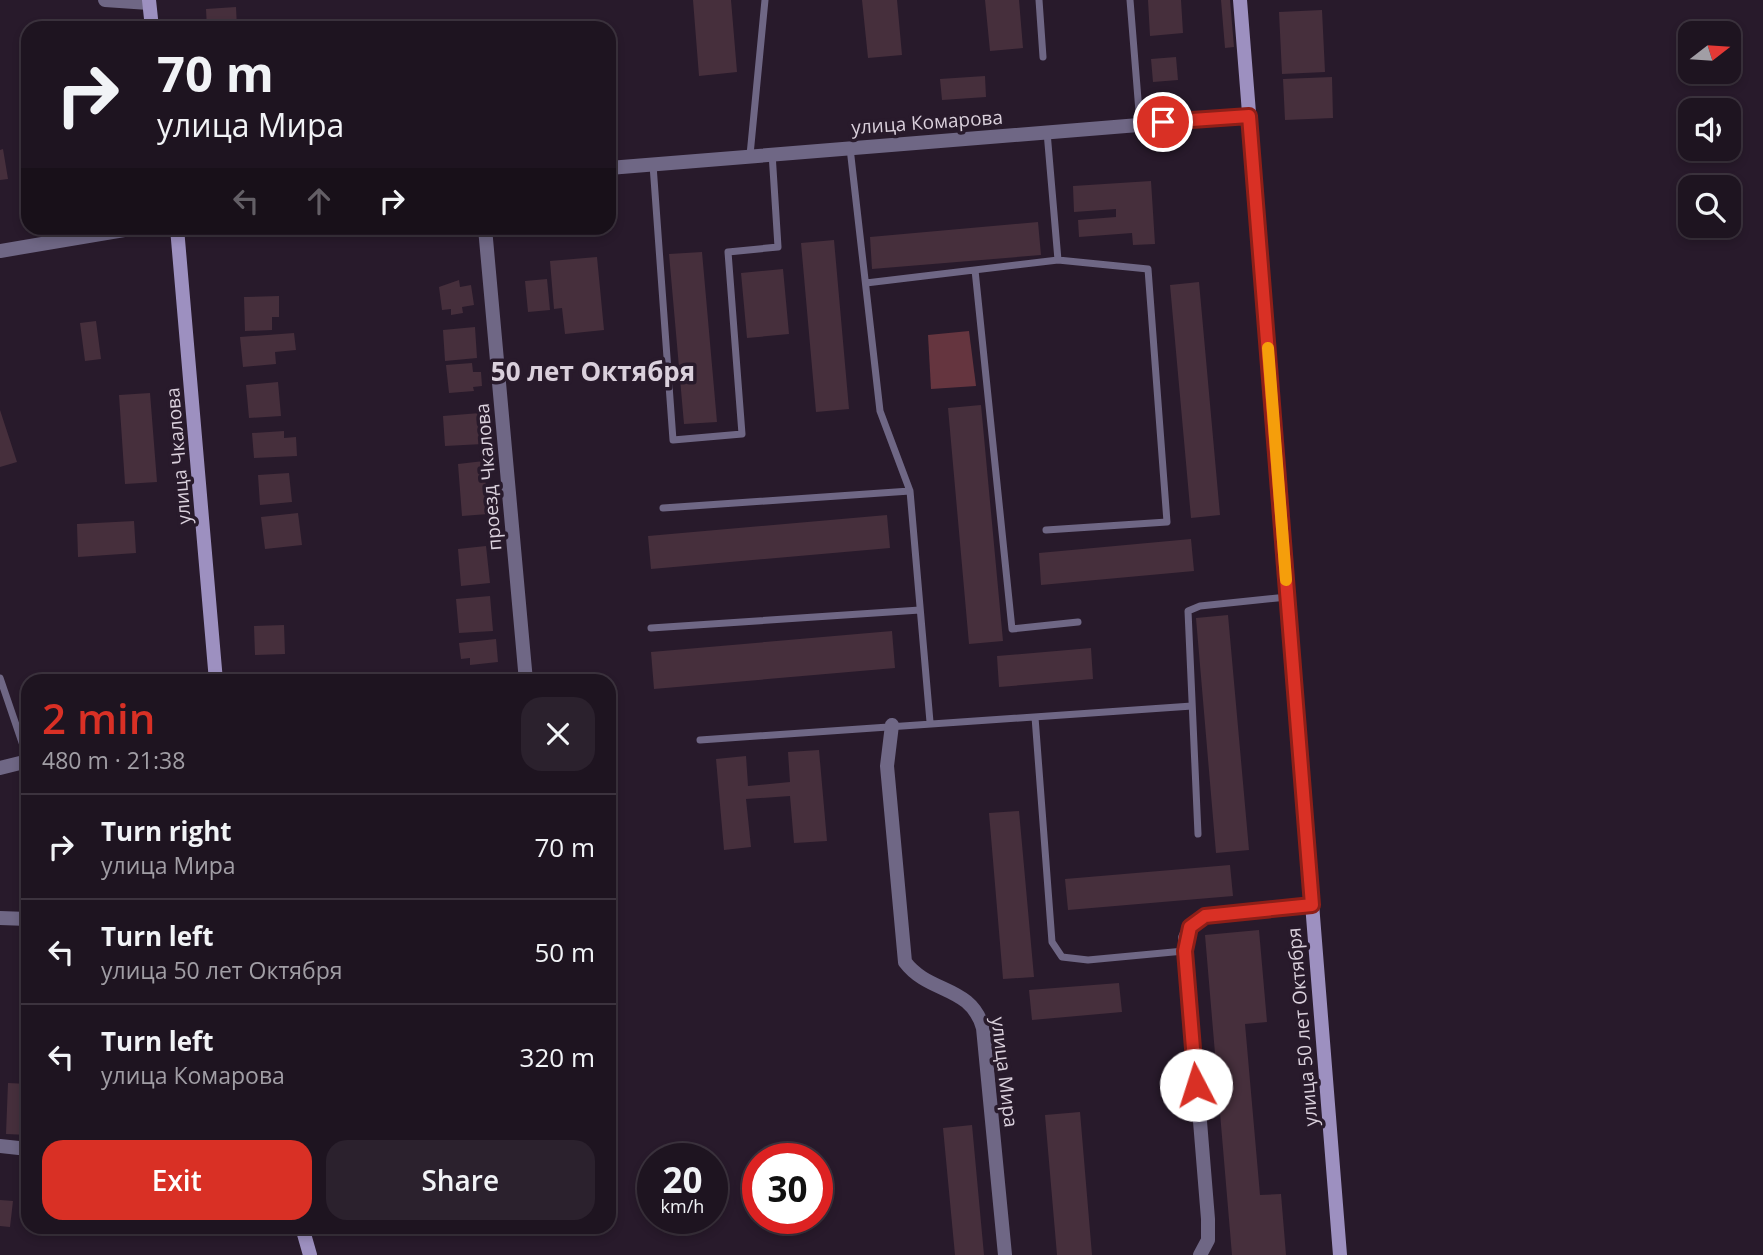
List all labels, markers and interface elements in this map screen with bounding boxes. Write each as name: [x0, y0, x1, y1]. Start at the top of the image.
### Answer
north arrow: [1678, 21, 1741, 84]
map controls: [1678, 21, 1741, 238]
text: 70 m: [157, 40, 274, 106]
icon: right: [42, 49, 133, 140]
pin: [1133, 92, 1193, 152]
button: sound: [1678, 98, 1741, 161]
text: улица Мира: [157, 103, 344, 146]
icon: arrive: [1144, 103, 1182, 141]
street label: улица Комарова: [850, 104, 1004, 140]
button: search: [1678, 175, 1741, 238]
icon: left: [227, 182, 265, 220]
icon: ahead: [300, 182, 338, 220]
icon: right: [373, 182, 411, 220]
district label: 50 лет Октября: [491, 353, 695, 389]
street label: улица Чкалова: [159, 387, 197, 525]
street label: проезд Чкалова: [469, 402, 507, 552]
text: 2 min: [42, 689, 155, 746]
button: close: [521, 697, 595, 771]
text: 480 m · 21:38: [42, 744, 185, 776]
text: Turn right: [101, 813, 232, 849]
icon: right: [42, 828, 80, 866]
text: 70 m: [534, 829, 595, 865]
text: улица Мира: [101, 849, 236, 881]
text: Turn left: [101, 918, 213, 954]
street label: улица 50 лет Октября: [1280, 927, 1324, 1127]
icon: left: [42, 933, 80, 971]
text: 50 m: [534, 934, 595, 970]
text: улица 50 лет Октября: [101, 954, 342, 986]
street label: улица Мира: [985, 1015, 1025, 1129]
text: Turn left: [101, 1023, 213, 1059]
icon: left: [42, 1038, 80, 1076]
text: 320 m: [520, 1039, 595, 1075]
position arrow: [1159, 1048, 1233, 1122]
text: улица Комарова: [101, 1059, 285, 1091]
button: Exit: [42, 1140, 312, 1220]
button: Share: [326, 1140, 595, 1220]
speed limit sign: 30: [742, 1143, 833, 1234]
text: 20: [662, 1156, 703, 1203]
text: km/h: [661, 1194, 704, 1218]

